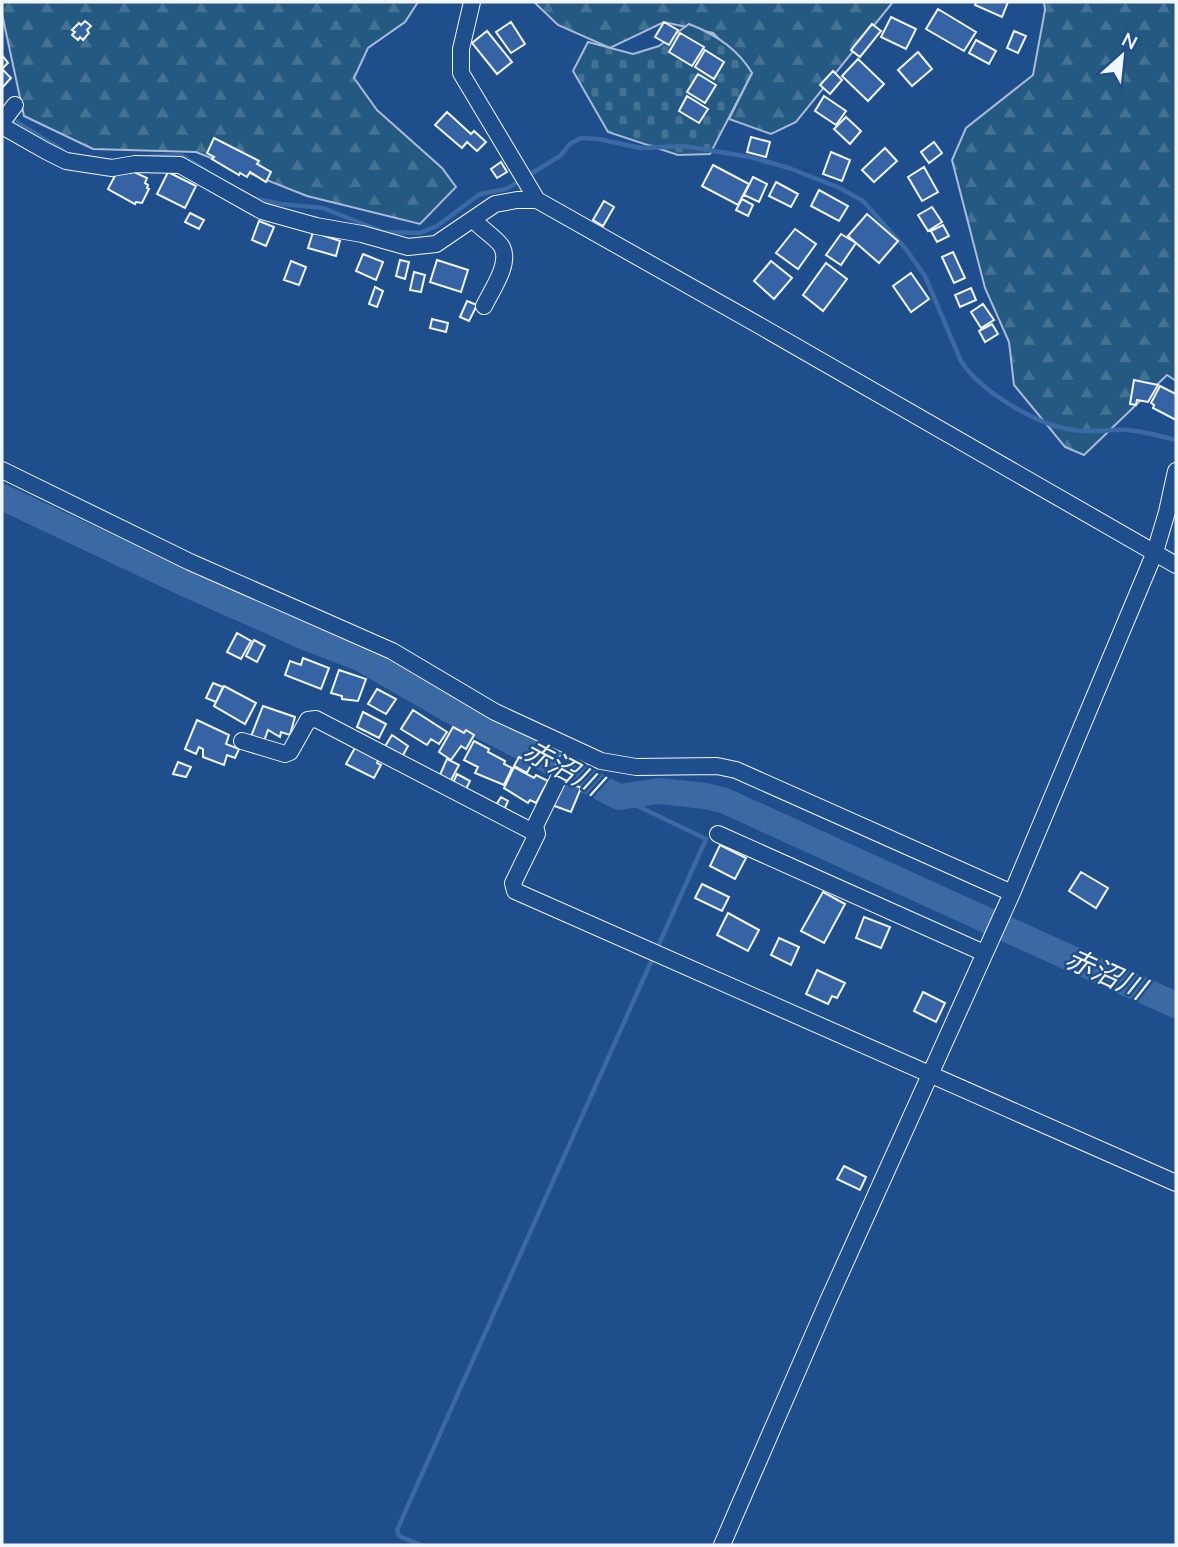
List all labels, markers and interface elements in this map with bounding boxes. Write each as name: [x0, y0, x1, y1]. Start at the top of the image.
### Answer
north arrow: [1087, 21, 1157, 91]
text: N: [1118, 27, 1142, 55]
water label: 赤沼川: [518, 732, 611, 804]
water label: 赤沼川: [1061, 940, 1154, 1007]

